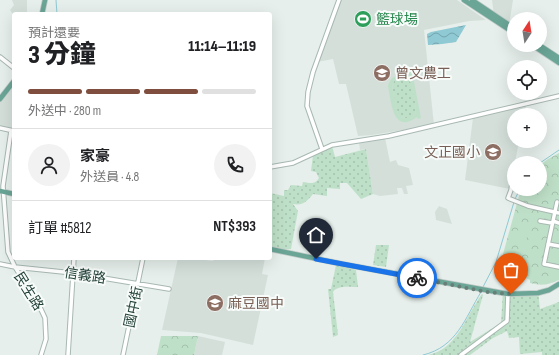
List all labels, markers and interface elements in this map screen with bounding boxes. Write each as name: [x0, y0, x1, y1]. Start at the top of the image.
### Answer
sports icon: 籃球場: [353, 9, 373, 29]
place label: 籃球場: [376, 11, 418, 28]
north arrow: [507, 12, 547, 52]
map controls: [507, 12, 547, 196]
text: 預計還要: [28, 25, 80, 41]
text: 11:14–11:19: [188, 37, 256, 56]
text: 3 分鐘: [28, 40, 96, 71]
button: locate: [507, 60, 547, 100]
school or university icon: 曾文農工: [372, 63, 392, 83]
place label: 曾文農工: [395, 65, 451, 82]
text: 外送中 · 280 m: [28, 103, 101, 119]
button: +: [507, 108, 547, 148]
school or university icon: 文正國小: [483, 142, 503, 162]
button: person: [28, 144, 70, 186]
button: phone: [214, 144, 256, 186]
place label: 文正國小: [424, 144, 480, 161]
text: 家豪: [80, 147, 110, 166]
button: −: [507, 156, 547, 196]
text: 外送員 · 4.8: [80, 169, 139, 185]
text: NT$393: [213, 217, 256, 236]
pin: [299, 218, 333, 259]
text: 訂單 #5812: [28, 219, 91, 238]
icon: home: [305, 224, 327, 246]
pin: [494, 253, 528, 294]
courier: [397, 258, 437, 298]
icon: bag: [500, 259, 522, 281]
street label: 信義路: [63, 264, 107, 287]
icon: bike: [406, 267, 428, 289]
street label: 民生路: [10, 269, 47, 314]
street label: 國中街: [121, 285, 146, 329]
school or university icon: 麻豆國中: [205, 293, 225, 313]
place label: 麻豆國中: [228, 295, 284, 312]

